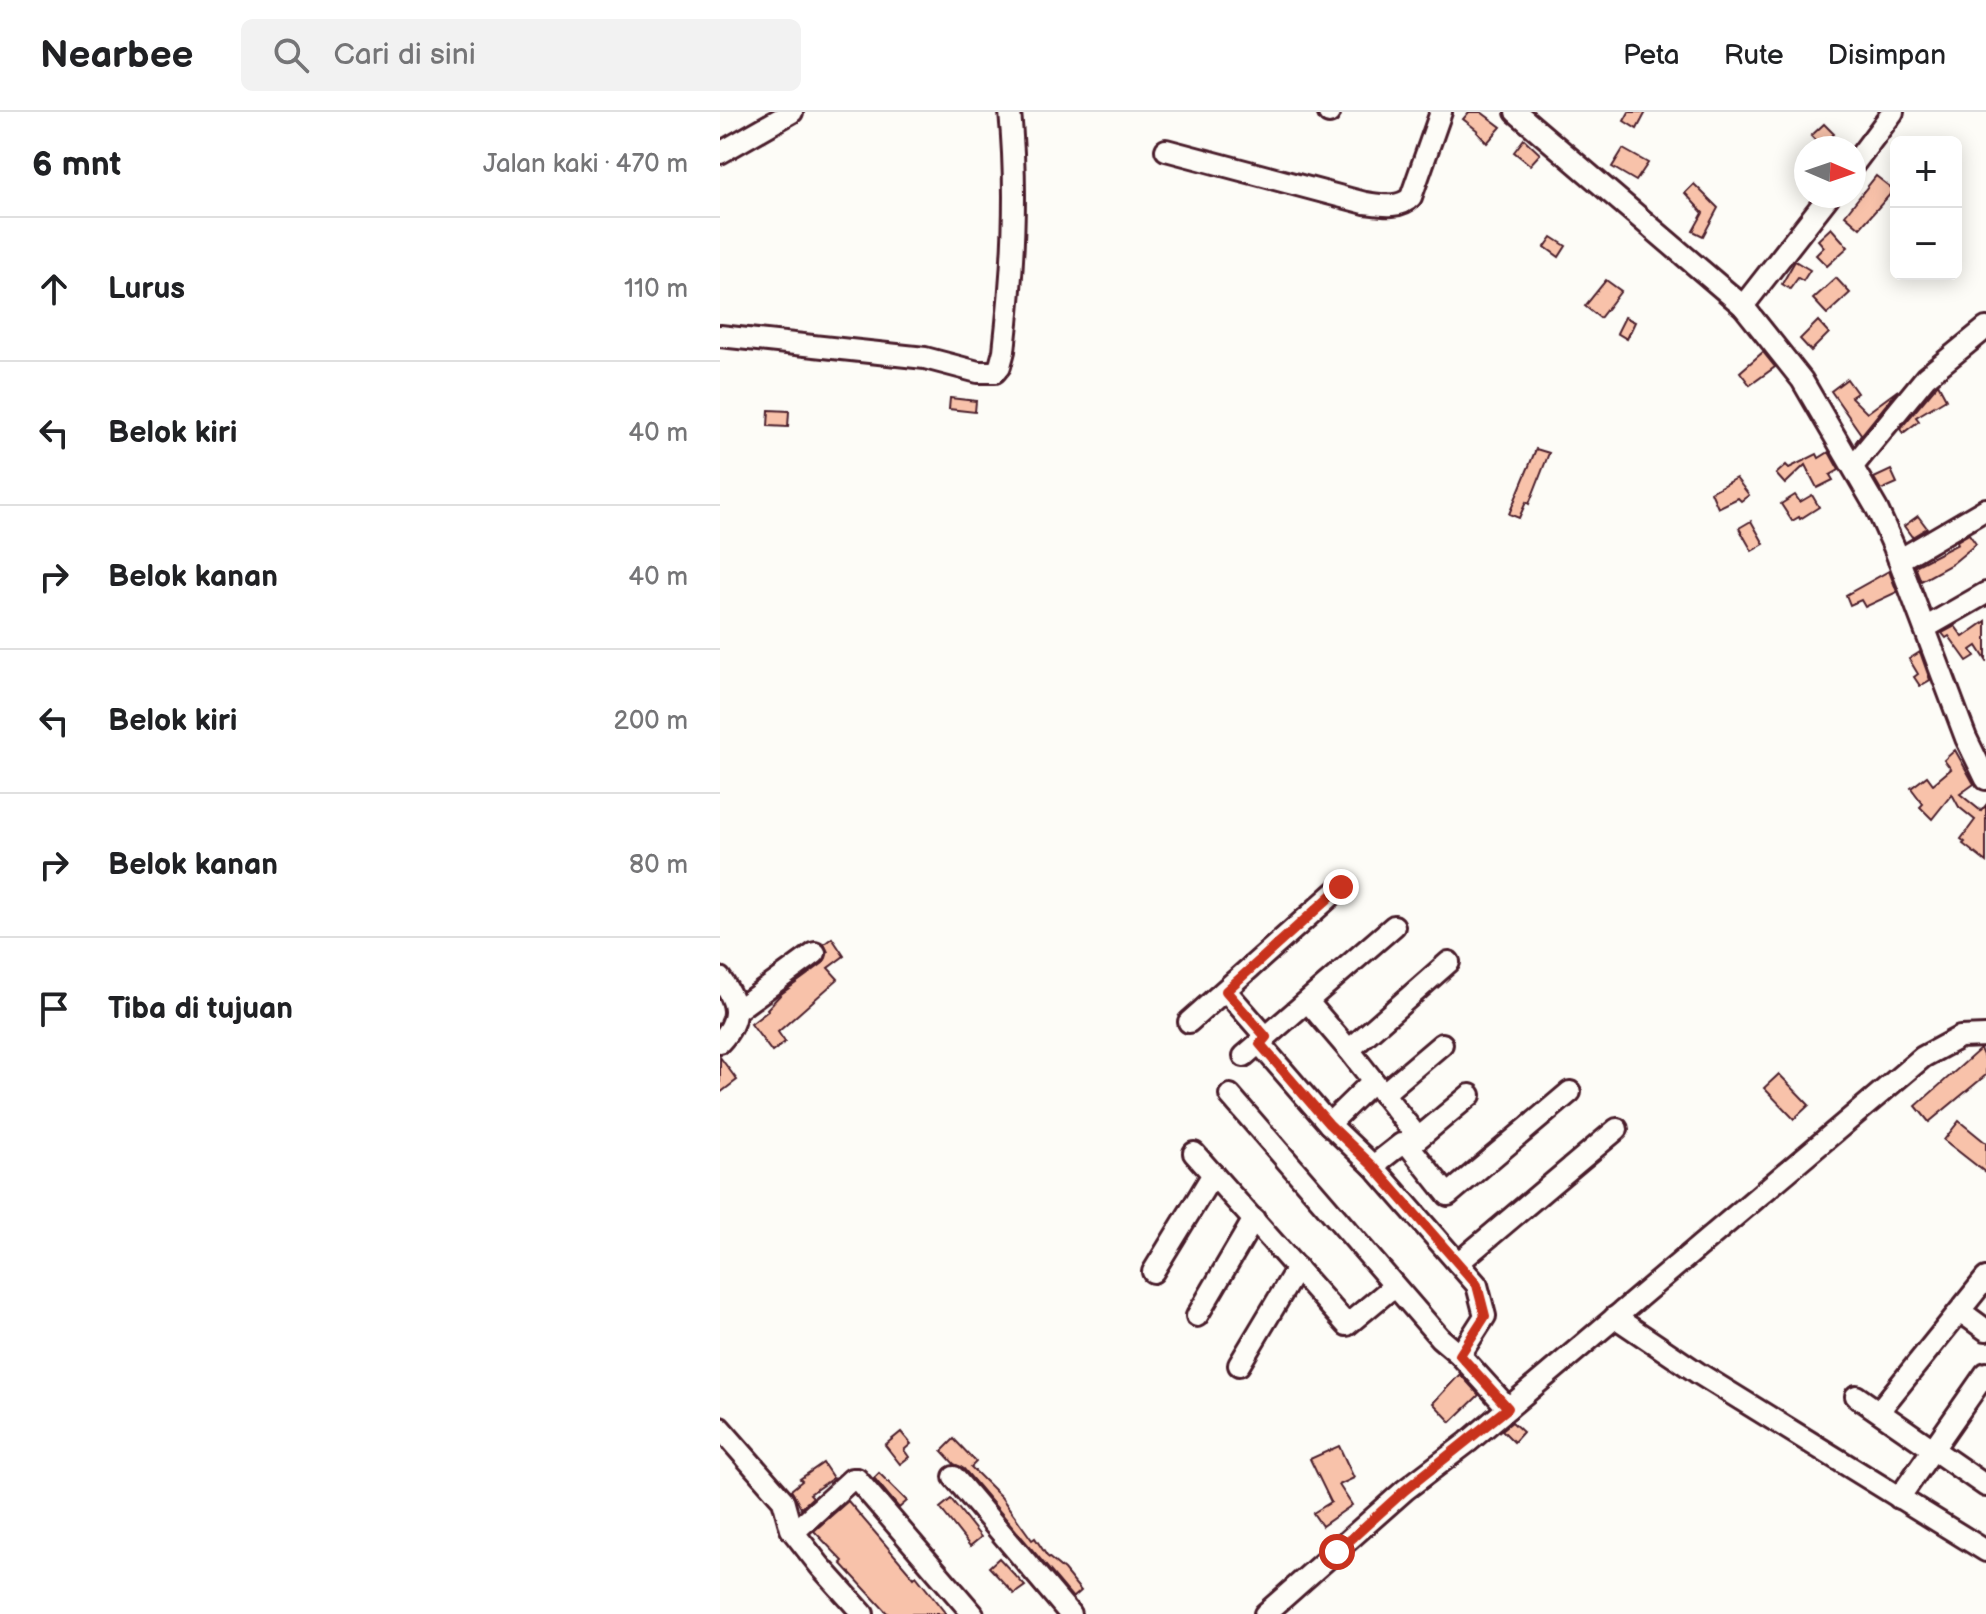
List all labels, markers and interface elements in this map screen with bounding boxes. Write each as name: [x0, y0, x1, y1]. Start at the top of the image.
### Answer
search box: [241, 19, 801, 91]
text: Nearbee: [40, 33, 193, 78]
icon: search: [269, 33, 313, 77]
text: Cari di sini: [333, 37, 476, 73]
text: Peta: [1623, 39, 1680, 72]
text: Rute: [1724, 39, 1784, 72]
text: Disimpan: [1828, 39, 1946, 72]
north arrow: [1794, 136, 1866, 208]
map controls: [1890, 136, 1962, 280]
button: +: [1890, 136, 1962, 208]
text: 6 mnt: [32, 144, 121, 185]
text: Jalan kaki · 470 m: [483, 149, 688, 180]
button: −: [1890, 208, 1962, 280]
icon: ahead: [32, 267, 76, 311]
text: Lurus: [108, 271, 185, 307]
text: 110 m: [624, 274, 688, 305]
icon: left: [32, 411, 76, 455]
text: Belok kiri: [108, 415, 237, 451]
text: 40 m: [628, 418, 688, 449]
icon: right: [32, 555, 76, 599]
text: Belok kanan: [108, 559, 278, 595]
text: 40 m: [628, 562, 688, 593]
icon: left: [32, 699, 76, 743]
text: Belok kiri: [108, 703, 237, 739]
text: 200 m: [614, 706, 688, 737]
icon: right: [32, 843, 76, 887]
text: Belok kanan: [108, 847, 278, 883]
text: 80 m: [629, 850, 688, 881]
route end: [1323, 869, 1359, 905]
icon: arrive: [32, 987, 76, 1031]
text: Tiba di tujuan: [108, 991, 293, 1027]
route start: [1319, 1534, 1355, 1570]

